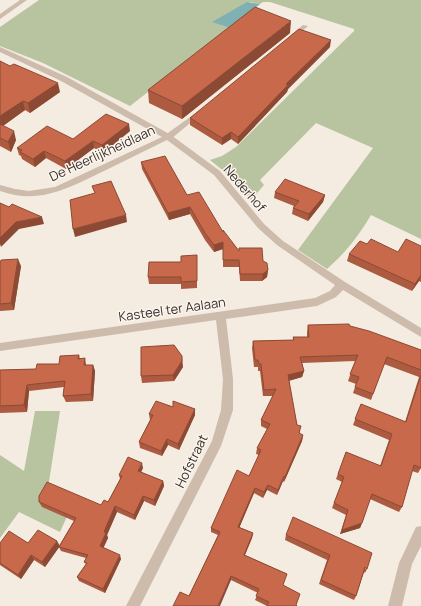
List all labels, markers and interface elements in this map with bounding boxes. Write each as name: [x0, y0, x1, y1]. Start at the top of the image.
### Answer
street label: De Heerlijkheidlaan: [46, 121, 158, 185]
street label: Nederhof: [220, 161, 271, 216]
street label: Kasteel ter Aalaan: [117, 293, 227, 325]
street label: Hofstraat: [170, 431, 212, 491]

